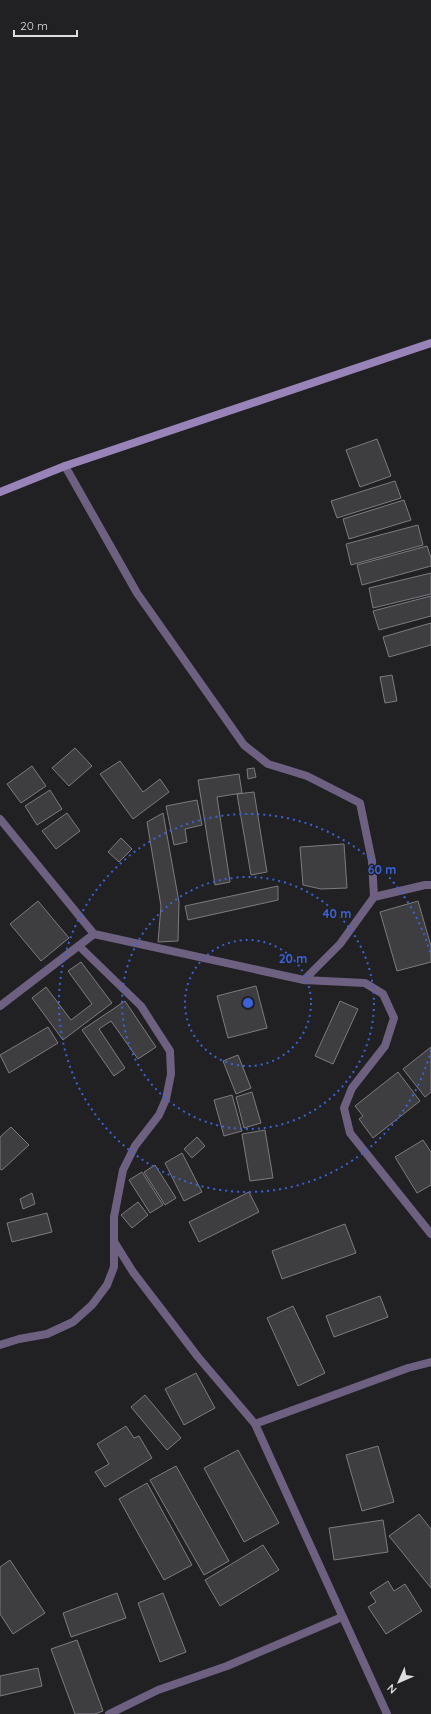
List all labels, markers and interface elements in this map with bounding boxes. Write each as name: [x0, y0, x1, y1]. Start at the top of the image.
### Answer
scale bar: [14, 12, 77, 38]
text: 20 m: [20, 18, 48, 33]
text: 60 m: [368, 862, 396, 877]
text: 40 m: [323, 906, 351, 921]
text: 20 m: [279, 951, 307, 966]
centre of rings: [241, 996, 255, 1010]
north arrow: [379, 1662, 419, 1702]
text: N: [384, 1681, 400, 1697]

